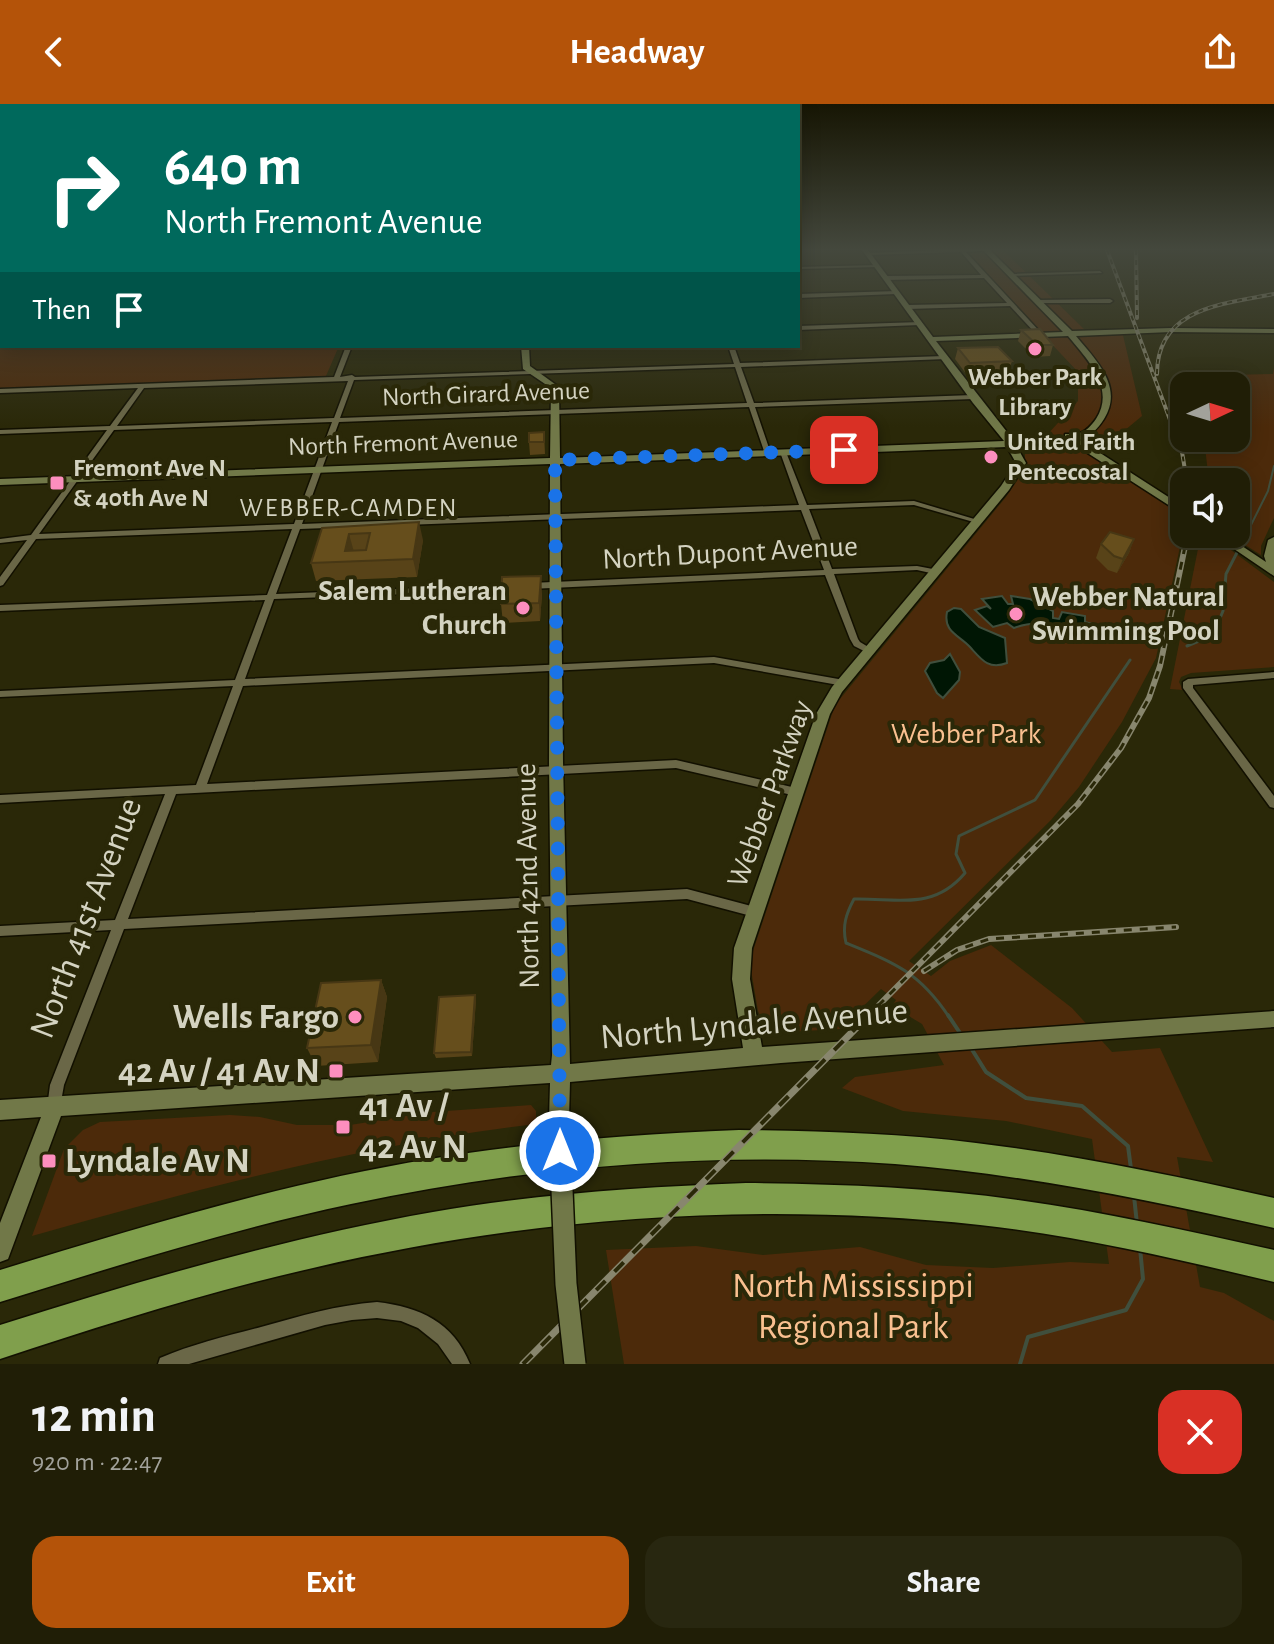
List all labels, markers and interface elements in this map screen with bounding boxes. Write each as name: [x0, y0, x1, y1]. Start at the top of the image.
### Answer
icon: back: [32, 30, 76, 74]
icon: share: [1198, 30, 1242, 74]
text: Headway: [569, 34, 705, 70]
icon: right: [32, 136, 136, 240]
text: 640 m: [164, 139, 302, 195]
text: North Fremont Avenue: [164, 204, 483, 240]
icon: arrive: [107, 288, 151, 332]
text: Then: [32, 295, 91, 325]
marker: Webber Park Library: [1026, 340, 1044, 358]
place label: Webber Park Library: [968, 364, 1102, 420]
north arrow: [1170, 372, 1250, 452]
map controls: [1170, 372, 1250, 548]
street label: North Girard Avenue: [382, 377, 590, 411]
pin: [810, 416, 878, 484]
street label: North Fremont Avenue: [288, 426, 518, 460]
icon: arrive: [822, 428, 866, 472]
place label: United Faith Pentecostal: [1007, 429, 1135, 485]
marker: United Faith Pentecostal: [982, 448, 1000, 466]
place label: Fremont Ave N & 40th Ave N: [73, 455, 226, 511]
button: sound: [1170, 468, 1250, 548]
marker: Fremont Ave N & 40th Ave N: [48, 474, 66, 492]
district label: WEBBER-CAMDEN: [240, 495, 458, 521]
street label: North Dupont Avenue: [601, 531, 859, 575]
place label: Salem Lutheran Church: [318, 576, 507, 640]
place label: Webber Natural Swimming Pool: [1032, 582, 1225, 646]
marker: Salem Lutheran Church: [514, 599, 532, 617]
marker: Webber Natural Swimming Pool: [1007, 605, 1025, 623]
street label: Webber Parkway: [722, 696, 818, 891]
park label: Webber Park: [891, 719, 1042, 749]
street label: North 42nd Avenue: [511, 763, 545, 989]
street label: North 41st Avenue: [24, 793, 148, 1043]
street label: North Lyndale Avenue: [599, 993, 909, 1055]
place label: Wells Fargo: [172, 999, 339, 1035]
marker: Wells Fargo: [346, 1008, 364, 1026]
place label: 42 Av / 41 Av N: [118, 1053, 320, 1089]
marker: 42 Av / 41 Av N: [327, 1062, 345, 1080]
place label: 41 Av / 42 Av N: [359, 1088, 467, 1165]
position arrow: [518, 1109, 602, 1193]
marker: 41 Av / 42 Av N: [334, 1118, 352, 1136]
place label: Lyndale Av N: [65, 1143, 250, 1179]
marker: Lyndale Av N: [40, 1152, 58, 1170]
park label: North Mississippi Regional Park: [732, 1268, 974, 1345]
button: close: [1158, 1390, 1242, 1474]
text: 12 min: [32, 1393, 156, 1441]
text: 920 m · 22:47: [32, 1449, 162, 1475]
button: Exit: [32, 1536, 629, 1628]
button: Share: [645, 1536, 1242, 1628]

